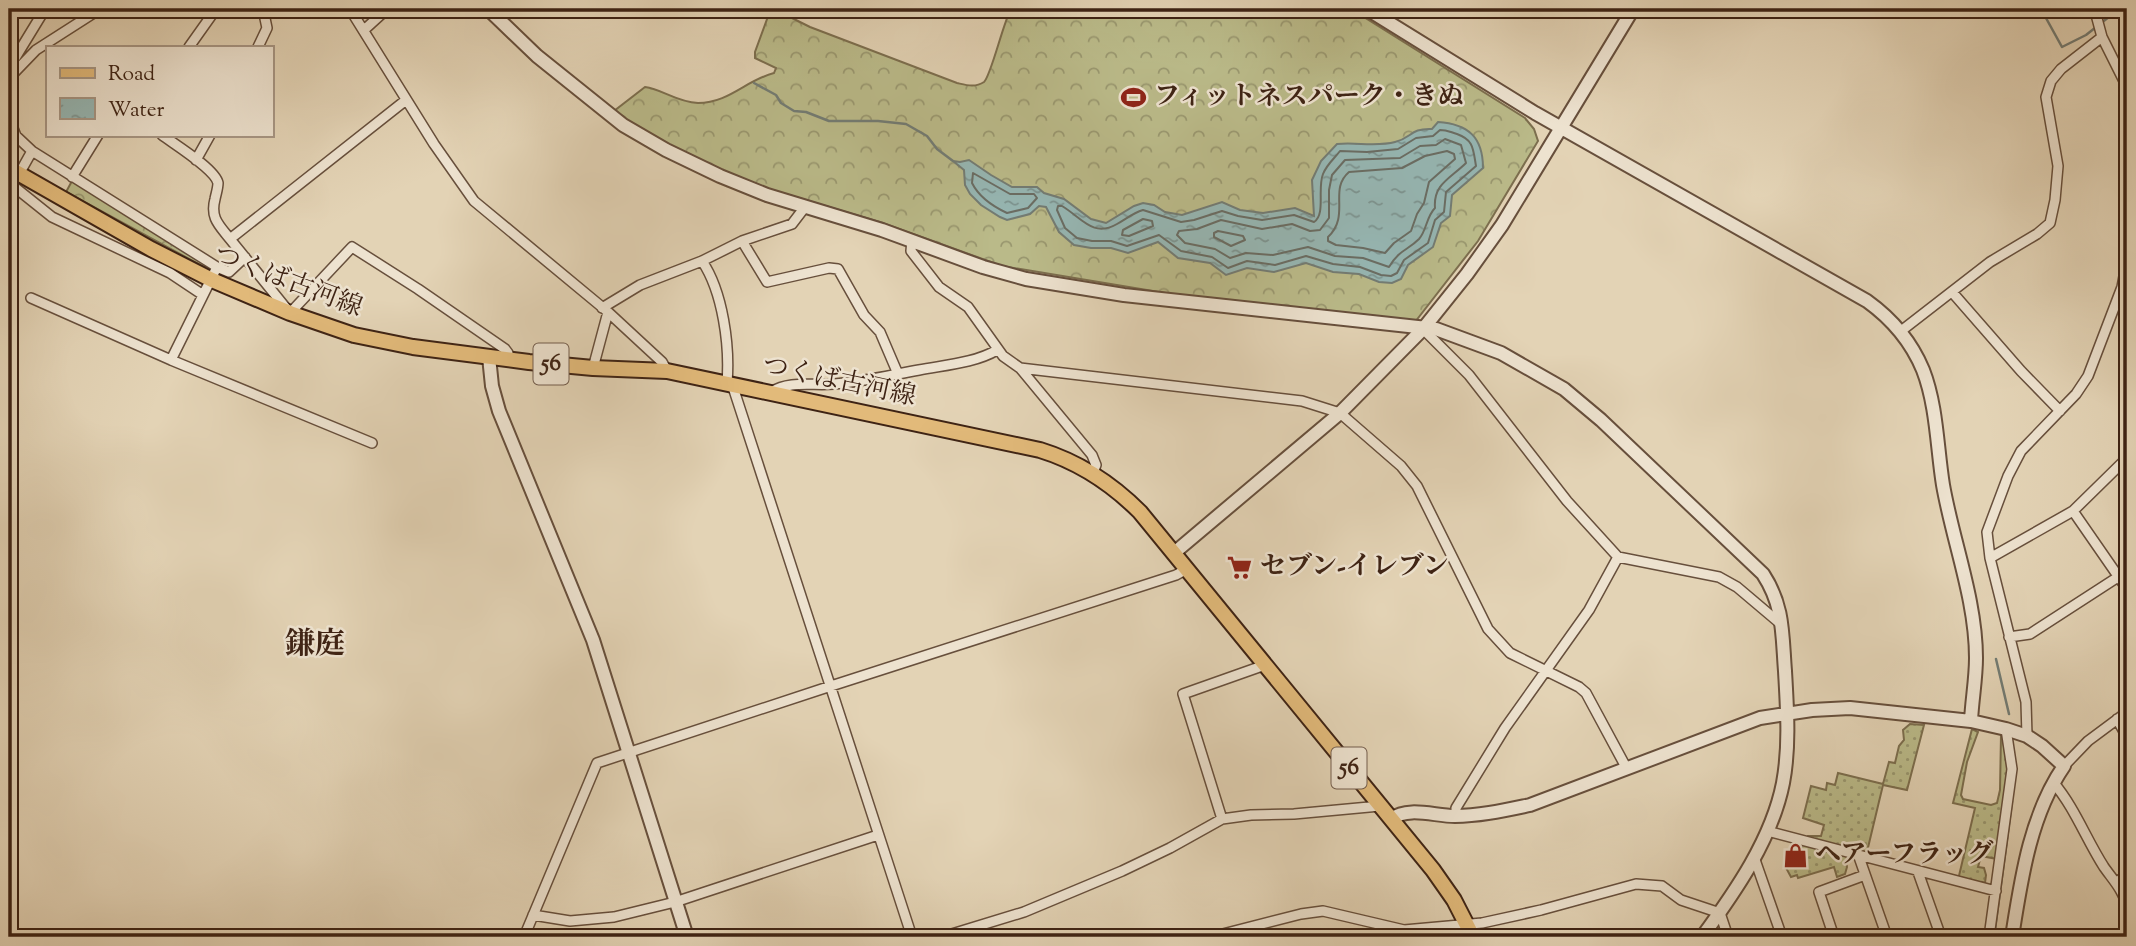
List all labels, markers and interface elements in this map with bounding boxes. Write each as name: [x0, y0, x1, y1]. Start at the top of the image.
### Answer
legend: [46, 46, 273, 136]
text: Road: [108, 60, 155, 90]
place label: フィットネスパーク・きぬ: [1154, 79, 1464, 116]
sports icon: フィットネスパーク・きぬ: [1120, 83, 1148, 111]
text: Water: [108, 96, 165, 126]
street label: つくば古河線: [209, 237, 367, 327]
road number: 56: [534, 344, 568, 384]
street label: つくば古河線: [759, 348, 919, 416]
place label: セブン-イレブン: [1260, 549, 1449, 586]
supermarket icon: セブン-イレブン: [1226, 553, 1254, 581]
district label: 鎌庭: [285, 624, 345, 667]
road number: 56: [1332, 748, 1366, 788]
place label: ヘアーフラッグ: [1815, 837, 1994, 874]
shop icon: ヘアーフラッグ: [1781, 841, 1809, 869]

